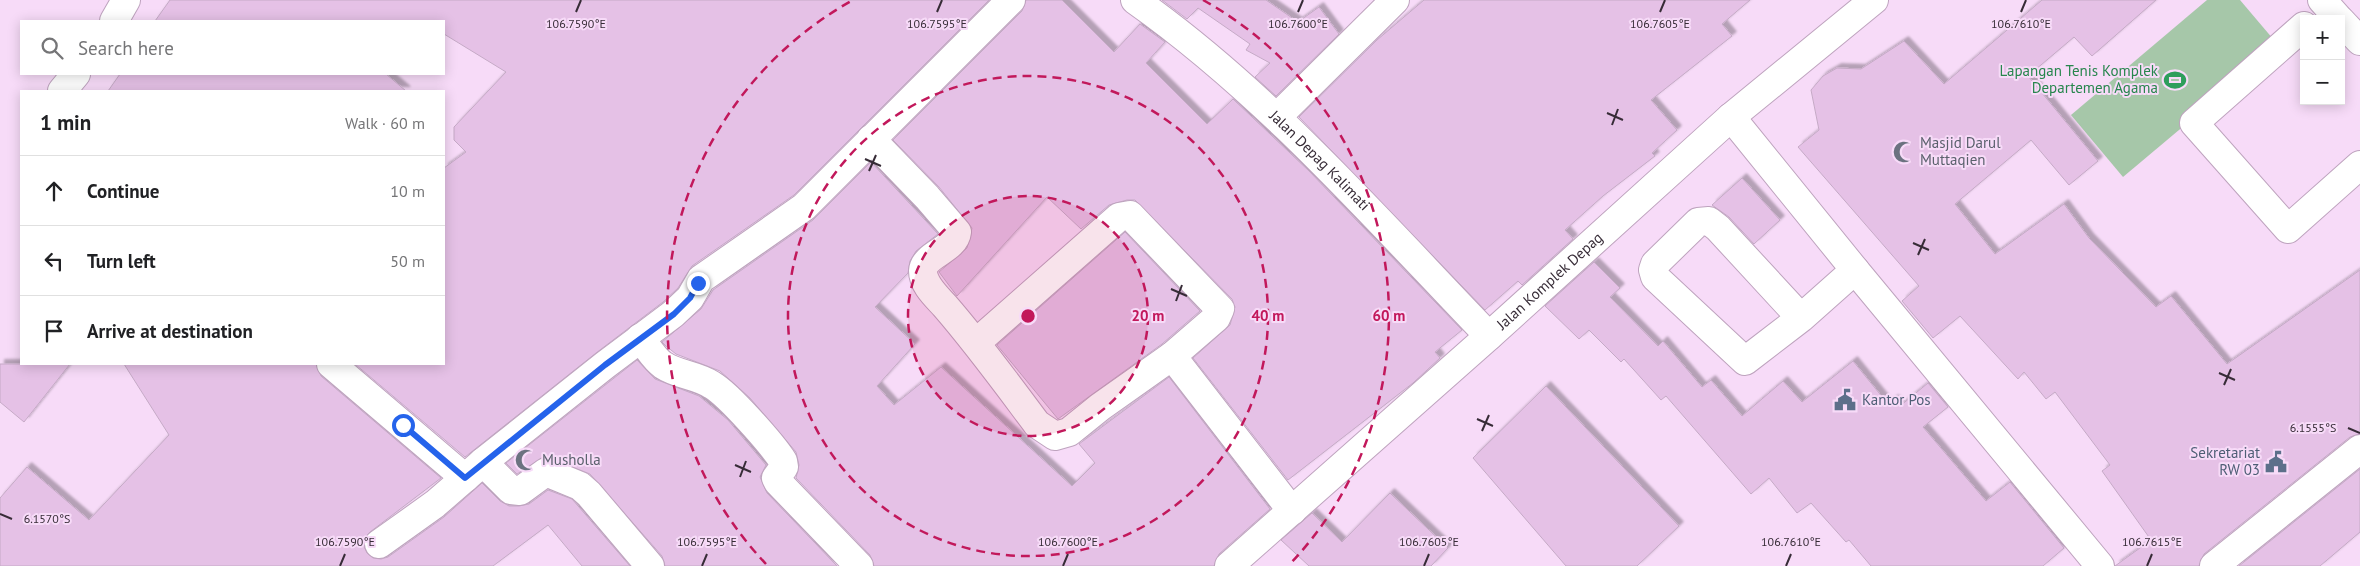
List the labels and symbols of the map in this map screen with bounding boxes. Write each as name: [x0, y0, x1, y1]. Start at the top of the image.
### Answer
text: 106.7590°E: [546, 16, 606, 31]
text: 106.7595°E: [907, 16, 967, 31]
text: 106.7600°E: [1268, 16, 1328, 31]
text: 106.7605°E: [1630, 16, 1690, 31]
text: 106.7610°E: [1991, 16, 2051, 31]
place label: Lapangan Tenis Komplek Departemen Agama: [2000, 61, 2159, 97]
sports icon: Lapangan Tenis Komplek Departemen Agama: [2162, 67, 2188, 93]
street label: Jalan Depag Kalimati: [1265, 105, 1374, 214]
place label: Masjid Darul Muttaqien: [1920, 133, 2001, 169]
mosque icon: Masjid Darul Muttaqien: [1891, 139, 1917, 165]
street label: Jalan Komplek Depag: [1492, 228, 1606, 334]
route end: [687, 272, 710, 295]
text: 20 m: [1132, 306, 1164, 325]
text: 40 m: [1252, 306, 1284, 325]
text: 60 m: [1373, 306, 1405, 325]
centre of rings: [1019, 307, 1037, 325]
public building icon: Kantor Pos: [1832, 387, 1858, 413]
place label: Kantor Pos: [1862, 390, 1931, 409]
route start: [392, 414, 415, 437]
text: 6.1555°S: [2290, 420, 2336, 435]
place label: Sekretariat RW 03: [2190, 443, 2260, 479]
mosque icon: Musholla: [513, 447, 539, 473]
public building icon: Sekretariat RW 03: [2263, 449, 2289, 475]
place label: Musholla: [542, 450, 601, 469]
text: 6.1570°S: [24, 511, 70, 526]
text: 106.7590°E: [315, 534, 375, 549]
text: 106.7595°E: [677, 534, 737, 549]
text: 106.7600°E: [1038, 534, 1098, 549]
text: 106.7605°E: [1399, 534, 1459, 549]
text: 106.7610°E: [1761, 534, 1821, 549]
text: 106.7615°E: [2122, 534, 2182, 549]

